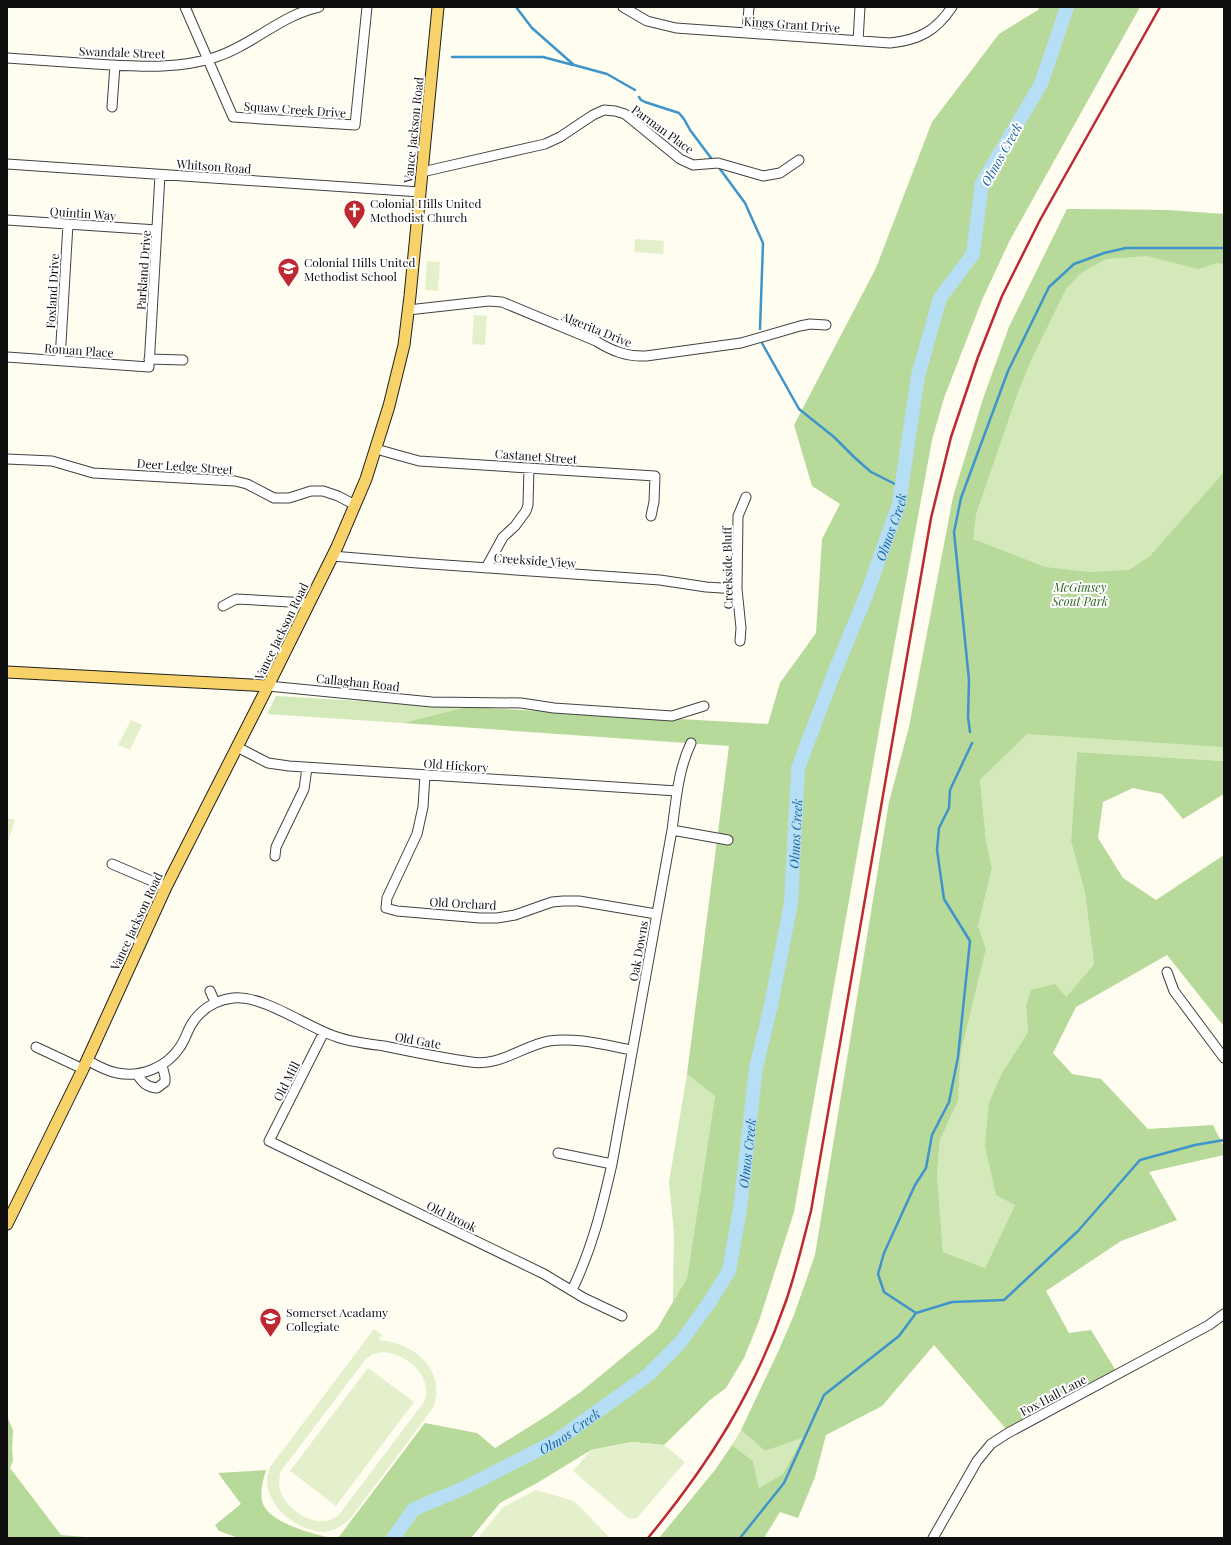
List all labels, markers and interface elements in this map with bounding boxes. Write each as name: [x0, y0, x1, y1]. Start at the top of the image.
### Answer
street label: Kings Grant Drive: [743, 13, 841, 35]
street label: Swandale Street: [79, 42, 166, 62]
street label: Vance Jackson Road: [399, 76, 427, 185]
street label: Squaw Creek Drive: [243, 97, 347, 121]
street label: Parman Place: [629, 101, 697, 157]
water label: Olmos Creek: [977, 119, 1026, 189]
street label: Whitson Road: [175, 155, 252, 177]
place label: Colonial Hills United Methodist Church: [370, 195, 481, 225]
church icon: Colonial Hills United Methodist Church: [341, 197, 367, 230]
street label: Quintin Way: [49, 203, 117, 223]
street label: Parkland Drive: [132, 229, 154, 311]
street label: Foxland Drive: [42, 253, 62, 329]
place label: Colonial Hills United Methodist School: [304, 254, 415, 284]
school or university icon: Colonial Hills United Methodist School: [275, 256, 301, 289]
street label: Algerita Drive: [559, 307, 635, 350]
street label: Roman Place: [44, 340, 114, 360]
street label: Castanet Street: [494, 445, 578, 467]
street label: Deer Ledge Street: [136, 455, 234, 477]
water label: Olmos Creek: [871, 492, 909, 563]
street label: Creekside Bluff: [718, 525, 736, 609]
street label: Creekside View: [493, 549, 578, 571]
park label: McGimsey Scout Park: [1051, 579, 1108, 609]
street label: Vance Jackson Road: [250, 580, 312, 683]
street label: Callaghan Road: [315, 670, 401, 694]
street label: Old Hickory: [423, 755, 489, 775]
water label: Olmos Creek: [784, 798, 805, 869]
street label: Vance Jackson Road: [106, 869, 166, 973]
street label: Old Orchard: [429, 893, 497, 913]
street label: Oak Downs: [625, 919, 651, 983]
street label: Old Gate: [394, 1028, 442, 1052]
street label: Old Mill: [269, 1058, 303, 1104]
water label: Olmos Creek: [734, 1117, 759, 1189]
street label: Old Brook: [424, 1197, 480, 1235]
place label: Somerset Acadamy Collegiate: [286, 1304, 388, 1334]
school or university icon: Somerset Acadamy Collegiate: [257, 1306, 283, 1339]
street label: Fox Hall Lane: [1017, 1371, 1089, 1419]
water label: Olmos Creek: [536, 1404, 603, 1457]

